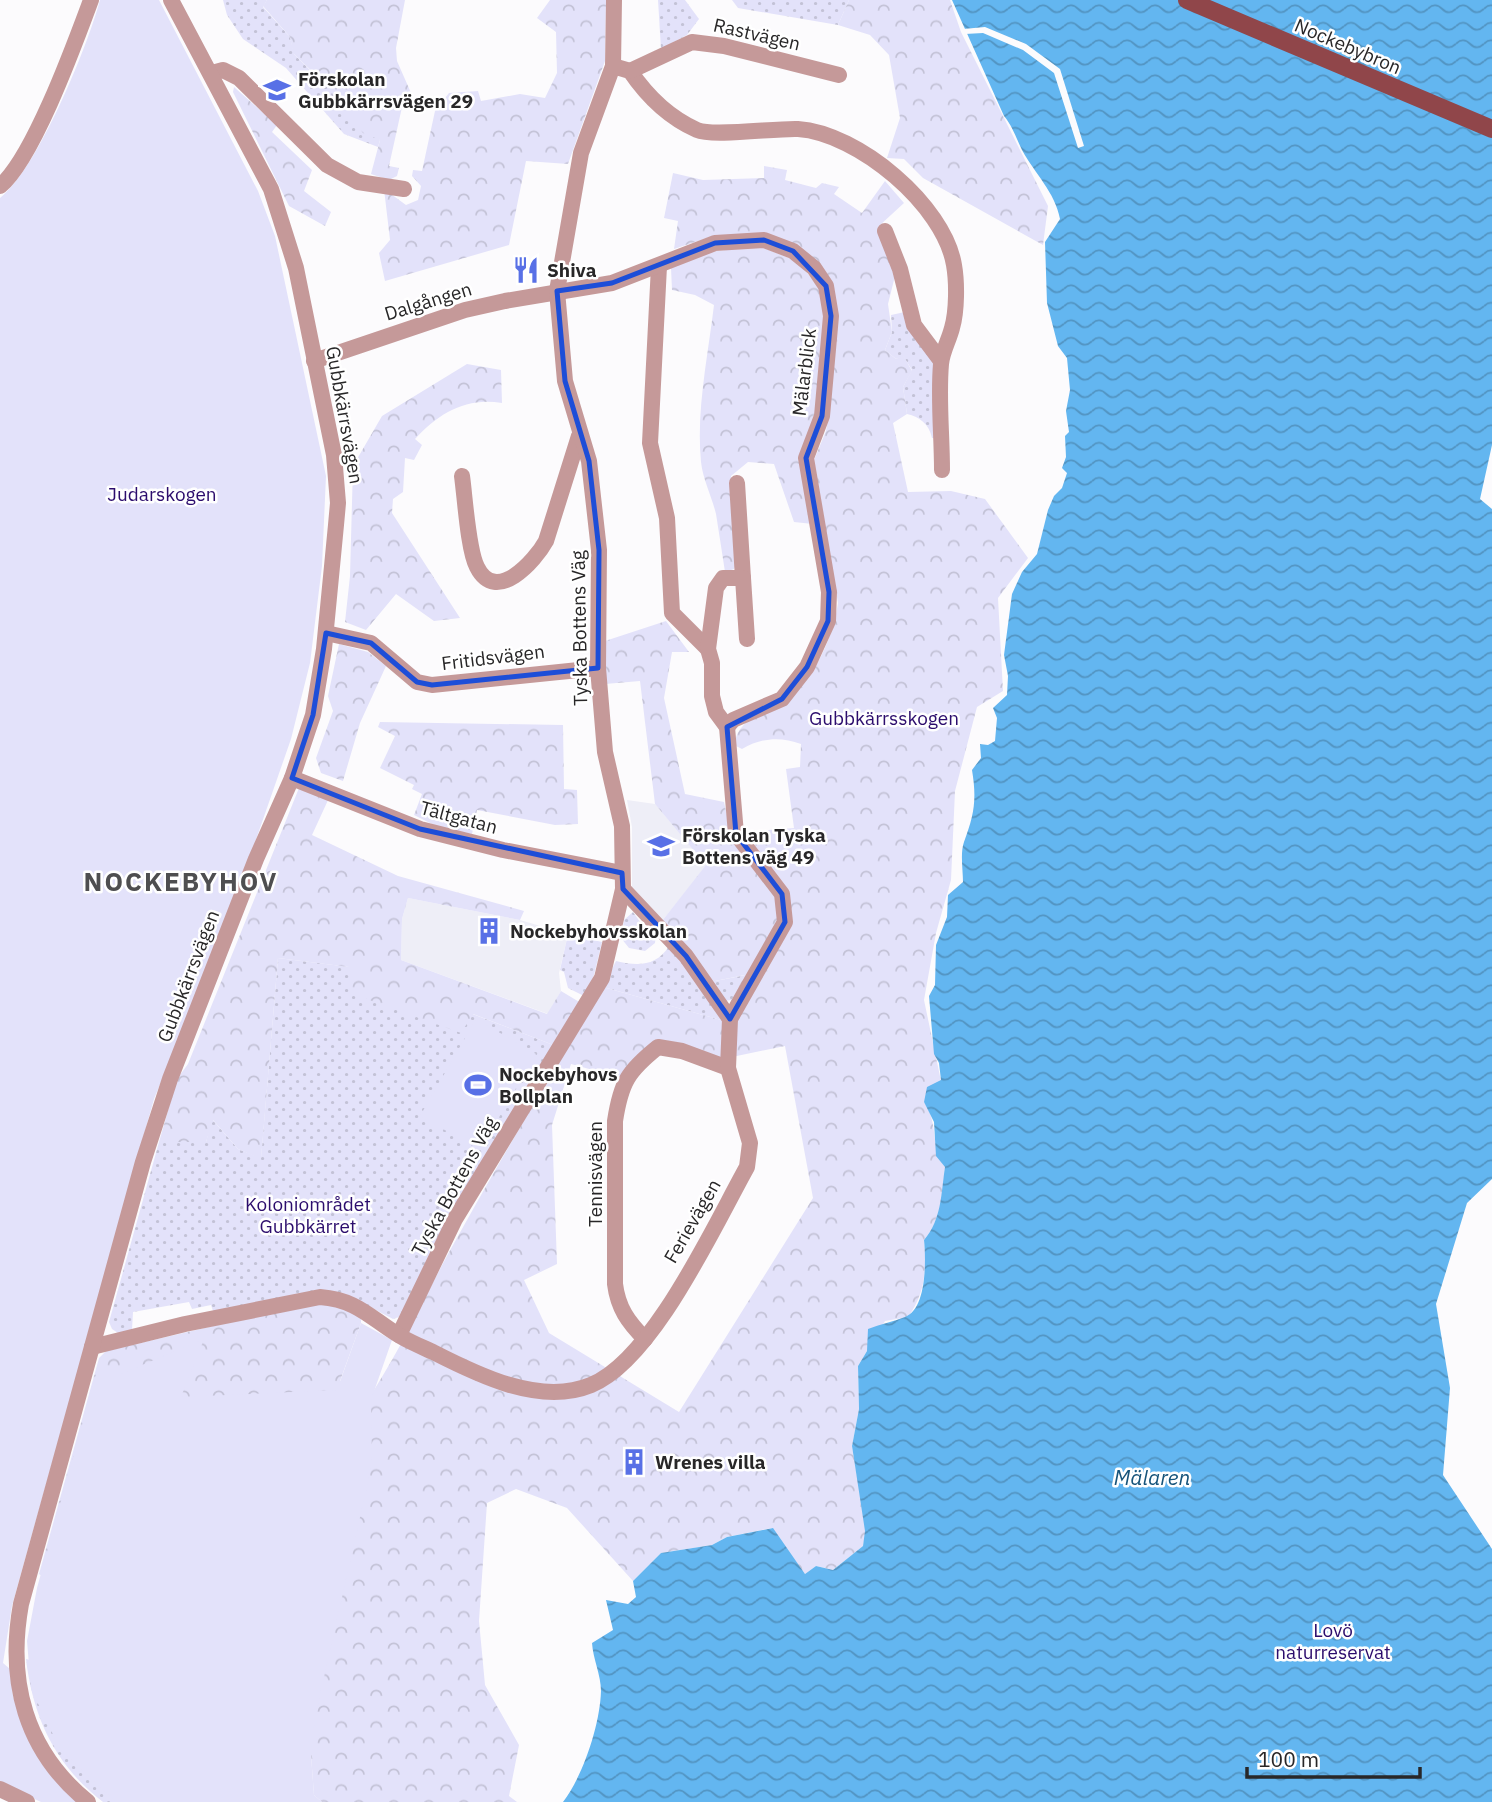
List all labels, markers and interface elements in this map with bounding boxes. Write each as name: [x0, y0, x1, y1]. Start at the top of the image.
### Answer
street label: Rastvägen: [711, 12, 803, 56]
street label: Nockebybron: [1291, 13, 1405, 79]
place label: Förskolan Gubbkärrsvägen 29: [298, 67, 473, 113]
school or university icon: Förskolan Gubbkärrsvägen 29: [262, 75, 292, 105]
restaurant icon: Shiva: [511, 255, 541, 285]
place label: Shiva: [547, 258, 597, 282]
street label: Dalgången: [381, 276, 475, 326]
street label: Mälarblick: [787, 327, 821, 417]
street label: Gubbkärrsvägen: [321, 344, 369, 486]
park label: Judarskogen: [107, 482, 217, 506]
street label: Tyska Bottens Väg: [566, 550, 592, 706]
street label: Fritidsvägen: [440, 639, 546, 675]
park label: Gubbkärrsskogen: [809, 706, 959, 730]
street label: Tältgatan: [418, 795, 500, 839]
place label: Förskolan Tyska Bottens väg 49: [682, 823, 826, 869]
school or university icon: Förskolan Tyska Bottens väg 49: [646, 831, 676, 861]
district label: NOCKEBYHOV: [84, 864, 278, 898]
street label: Gubbkärrsvägen: [152, 907, 224, 1045]
building icon: Nockebyhovsskolan: [474, 916, 504, 946]
place label: Nockebyhovsskolan: [510, 919, 687, 943]
place label: Nockebyhovs Bollplan: [499, 1062, 618, 1108]
sports icon: Nockebyhovs Bollplan: [463, 1070, 493, 1100]
street label: Tyska Bottens Väg: [406, 1112, 502, 1260]
street label: Tennisvägen: [583, 1121, 607, 1227]
street label: Ferievägen: [658, 1175, 726, 1267]
park label: Koloniområdet Gubbkärret: [245, 1192, 371, 1238]
building icon: Wrenes villa: [619, 1447, 649, 1477]
place label: Wrenes villa: [655, 1450, 766, 1474]
water label: Mälaren: [1114, 1463, 1190, 1491]
park label: Lovö naturreservat: [1275, 1618, 1391, 1664]
scale bar: [1247, 1736, 1420, 1780]
text: 100 m: [1258, 1745, 1319, 1773]

